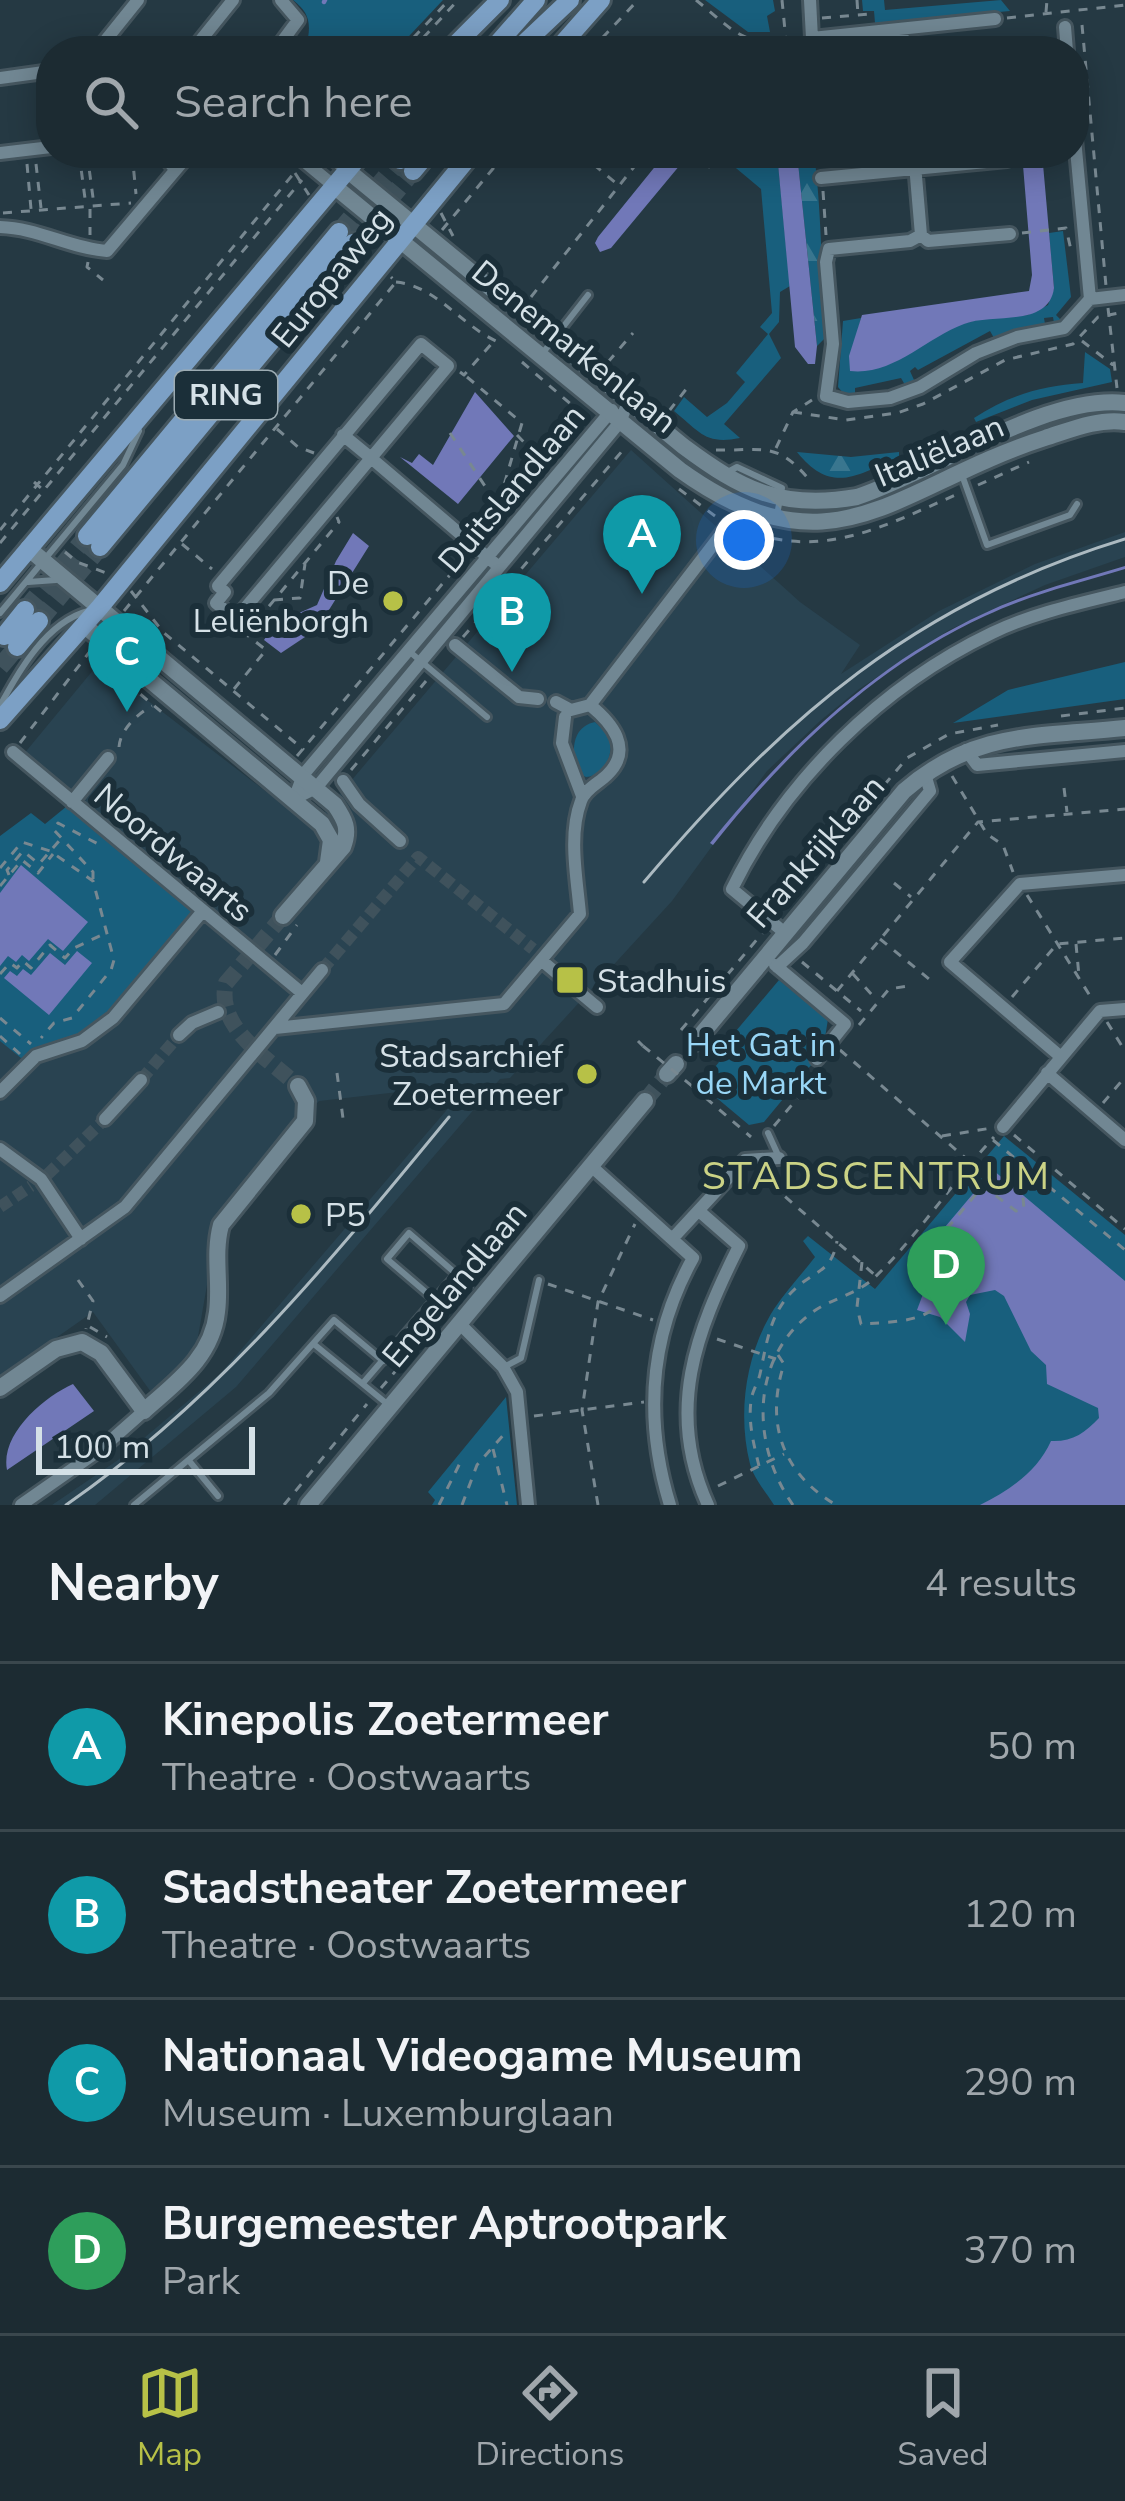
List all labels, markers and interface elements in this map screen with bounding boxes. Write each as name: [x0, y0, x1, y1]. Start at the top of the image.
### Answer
search box: [36, 36, 1089, 168]
icon: search: [78, 69, 144, 135]
text: Search here: [174, 72, 413, 133]
street label: Europaweg: [262, 198, 403, 358]
street label: Denemarkenlaan: [462, 250, 686, 444]
road number: RING: [175, 371, 277, 419]
street label: Duitslandlaan: [428, 395, 596, 583]
street label: Italiëlaan: [868, 404, 1011, 499]
pin: A: [603, 495, 681, 594]
your location: [714, 510, 774, 570]
place label: De Leliënborgh: [193, 561, 369, 644]
pin: B: [473, 573, 551, 672]
marker: De Leliënborgh: [380, 588, 406, 614]
pin: C: [88, 613, 166, 712]
street label: Frankrijklaan: [737, 766, 895, 938]
street label: Noordwaarts: [84, 773, 262, 933]
place label: Stadhuis: [597, 959, 726, 1004]
marker: Stadhuis: [554, 964, 586, 996]
park label: Het Gat in de Markt: [686, 1023, 836, 1106]
place label: Stadsarchief Zoetermeer: [379, 1034, 564, 1117]
marker: Stadsarchief Zoetermeer: [574, 1061, 600, 1087]
district label: STADSCENTRUM: [702, 1150, 1052, 1203]
place label: P5: [325, 1193, 366, 1238]
street label: Engelandlaan: [372, 1193, 538, 1377]
marker: P5: [288, 1201, 314, 1227]
pin: D: [907, 1226, 985, 1325]
scale bar: [36, 1421, 255, 1474]
text: 100 m: [54, 1425, 150, 1470]
text: Nearby: [48, 1548, 219, 1618]
text: 4 results: [925, 1557, 1077, 1610]
text: Kinepolis Zoetermeer: [162, 1690, 609, 1751]
text: A: [72, 1720, 102, 1773]
text: 50 m: [987, 1720, 1077, 1773]
text: Theatre · Oostwaarts: [162, 1751, 531, 1804]
text: Stadstheater Zoetermeer: [162, 1858, 686, 1919]
text: B: [74, 1888, 100, 1941]
text: 120 m: [963, 1888, 1077, 1941]
text: Theatre · Oostwaarts: [162, 1919, 531, 1972]
text: Nationaal Videogame Museum: [162, 2026, 803, 2087]
text: C: [74, 2056, 100, 2109]
text: 290 m: [963, 2056, 1077, 2109]
text: Museum · Luxemburglaan: [162, 2087, 614, 2140]
text: Burgemeester Aptrootpark: [162, 2194, 726, 2255]
text: D: [72, 2224, 102, 2277]
text: 370 m: [963, 2224, 1077, 2277]
text: Park: [162, 2255, 240, 2308]
tab: Map: [137, 2360, 203, 2477]
tab: Directions: [476, 2360, 624, 2477]
tab: Saved: [897, 2360, 988, 2477]

